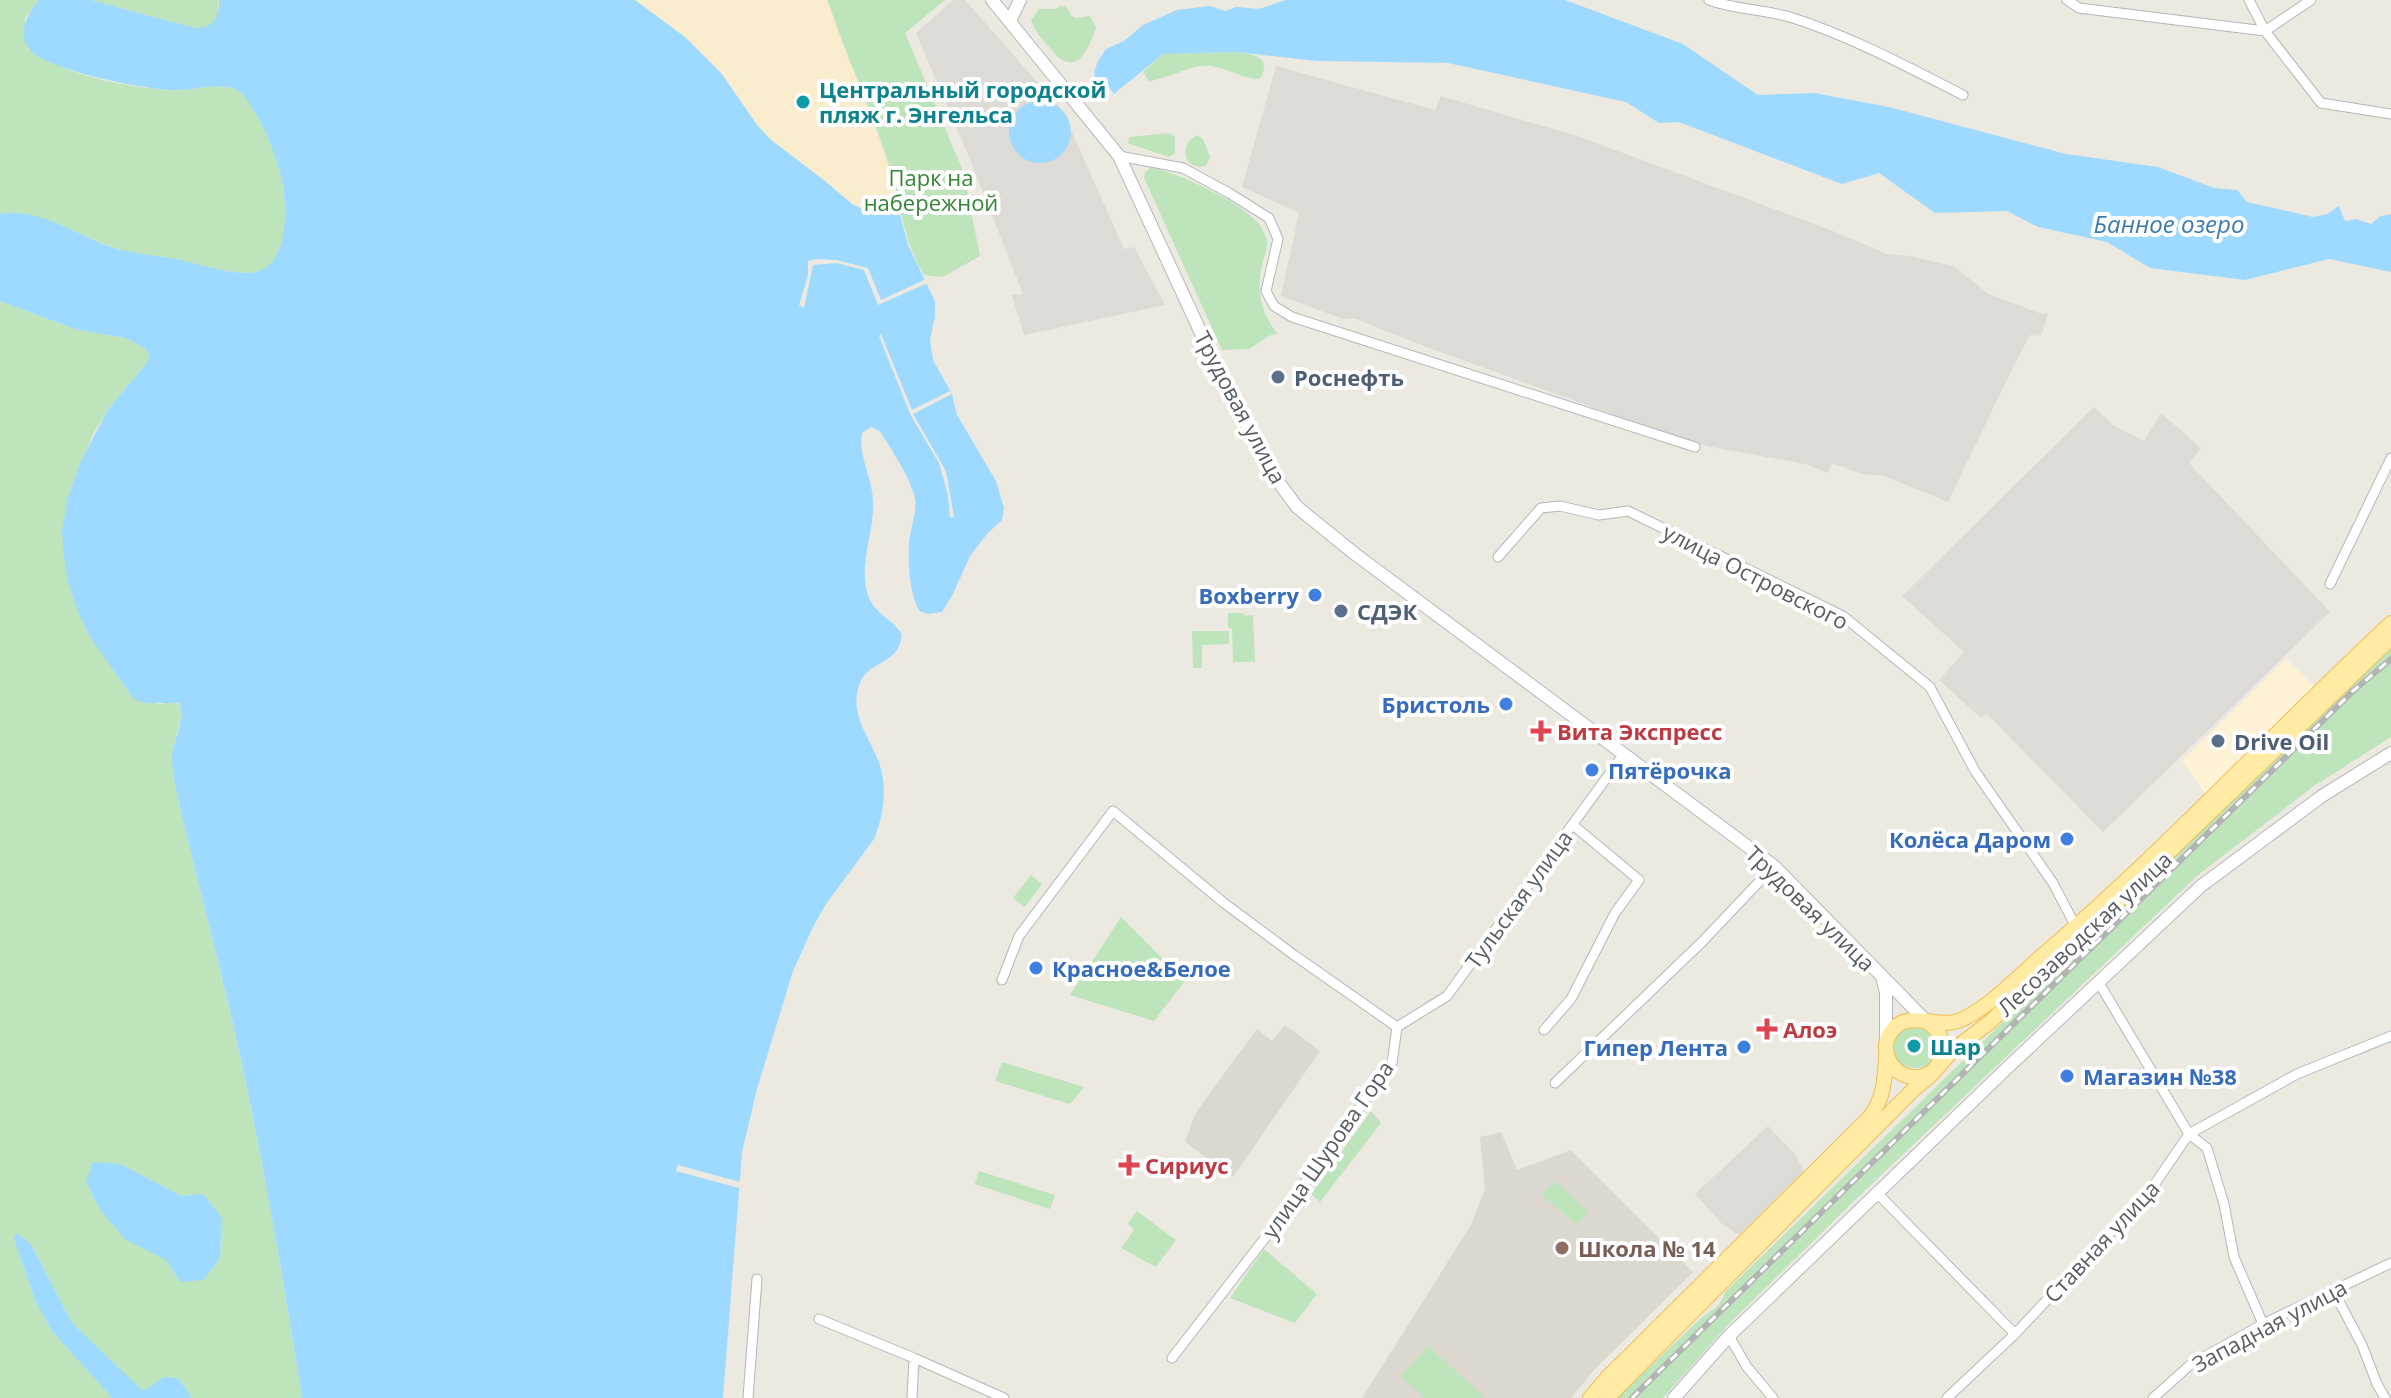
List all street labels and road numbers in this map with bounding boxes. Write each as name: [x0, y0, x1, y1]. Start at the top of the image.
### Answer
street label: Трудовая улица: [1188, 325, 1294, 489]
street label: улица Островского: [1658, 516, 1854, 636]
street label: Тульская улица: [1458, 824, 1578, 974]
street label: Трудовая улица: [1740, 839, 1882, 977]
street label: Лесозаводская улица: [1990, 844, 2178, 1022]
street label: улица Шурова Гора: [1254, 1054, 1400, 1244]
street label: Ставная улица: [2037, 1173, 2165, 1309]
street label: Западная улица: [2186, 1272, 2352, 1378]

